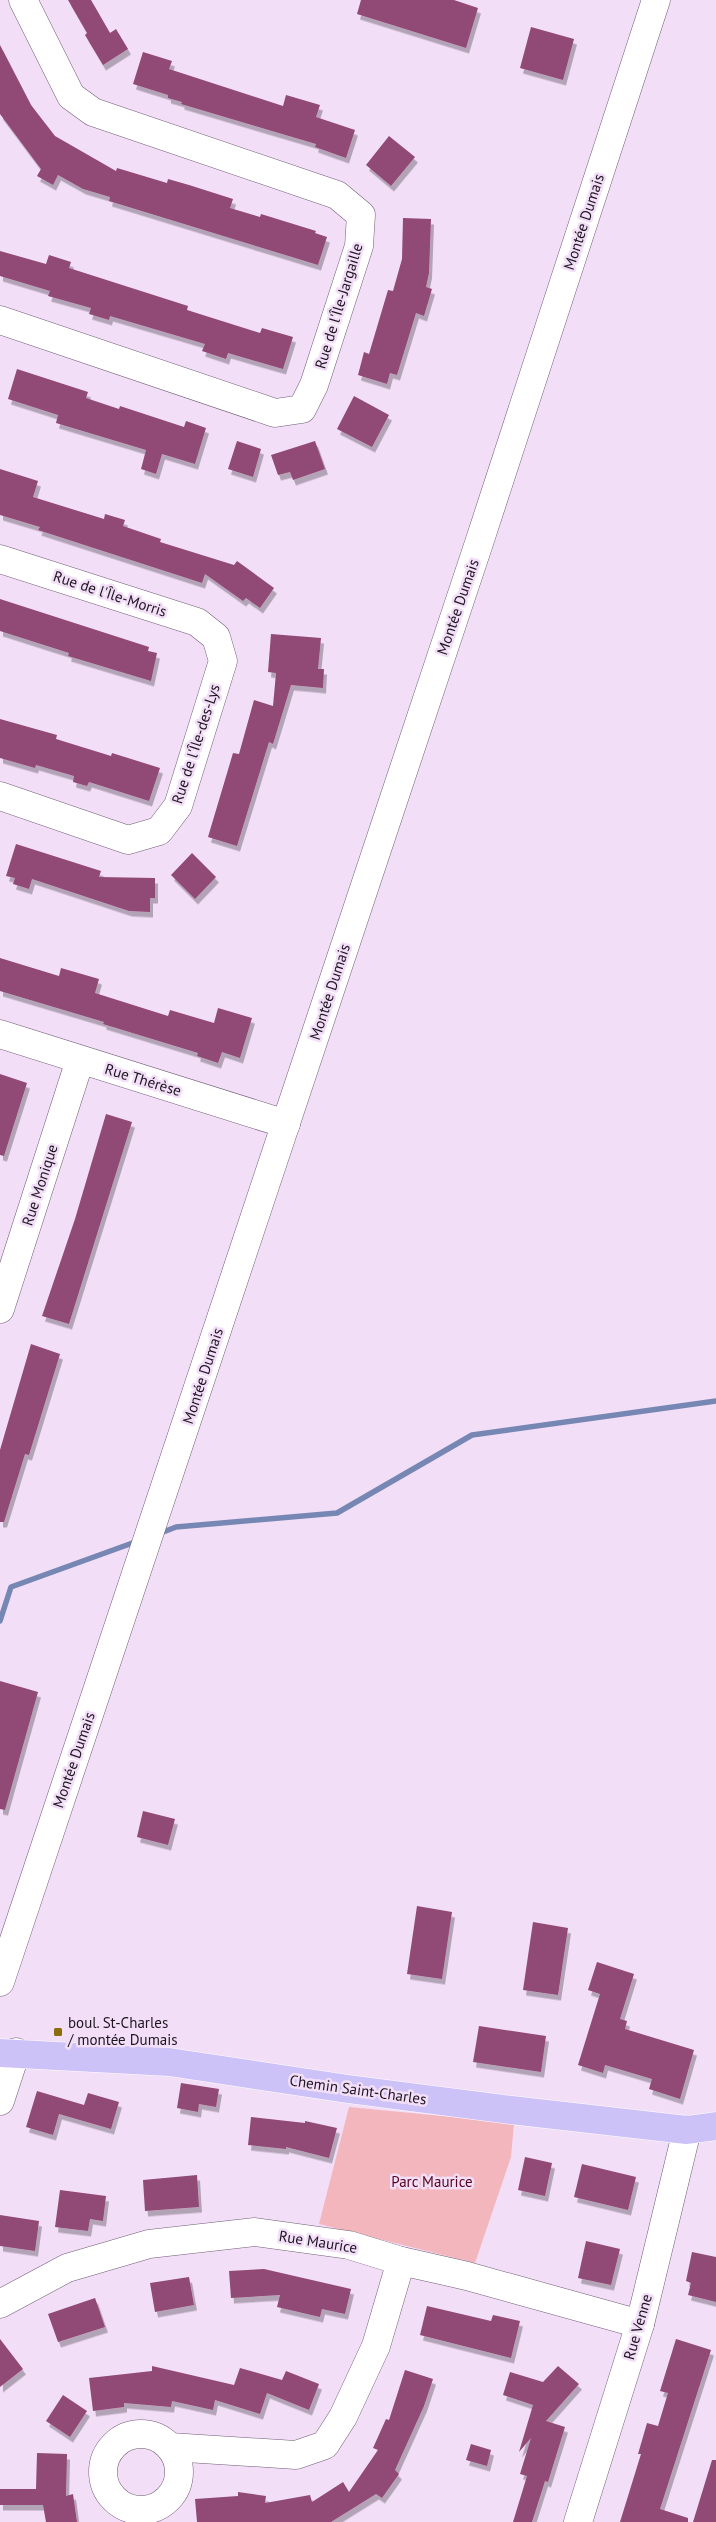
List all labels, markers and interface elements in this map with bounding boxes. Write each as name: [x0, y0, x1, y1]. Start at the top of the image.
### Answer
street label: Montée Dumais: [559, 171, 608, 272]
street label: Rue de l'Île-Jargaille: [310, 241, 367, 371]
street label: Montée Dumais: [432, 556, 483, 657]
street label: Rue de l'Île-Morris: [51, 566, 169, 621]
street label: Rue de l'Île-des-Lys: [167, 682, 224, 806]
street label: Montée Dumais: [305, 941, 354, 1042]
street label: Rue Thérèse: [103, 1059, 184, 1100]
street label: Rue Monique: [17, 1142, 62, 1228]
street label: Montée Dumais: [178, 1325, 227, 1426]
street label: Montée Dumais: [48, 1709, 99, 1810]
place label: boul. St-Charles / montée Dumais: [67, 2013, 178, 2049]
marker: boul. St-Charles / montée Dumais: [52, 2026, 64, 2038]
street label: Chemin Saint-Charles: [288, 2070, 428, 2109]
park label: Parc Maurice: [391, 2172, 473, 2191]
street label: Rue Maurice: [278, 2226, 359, 2257]
street label: Rue Venne: [619, 2292, 656, 2362]

